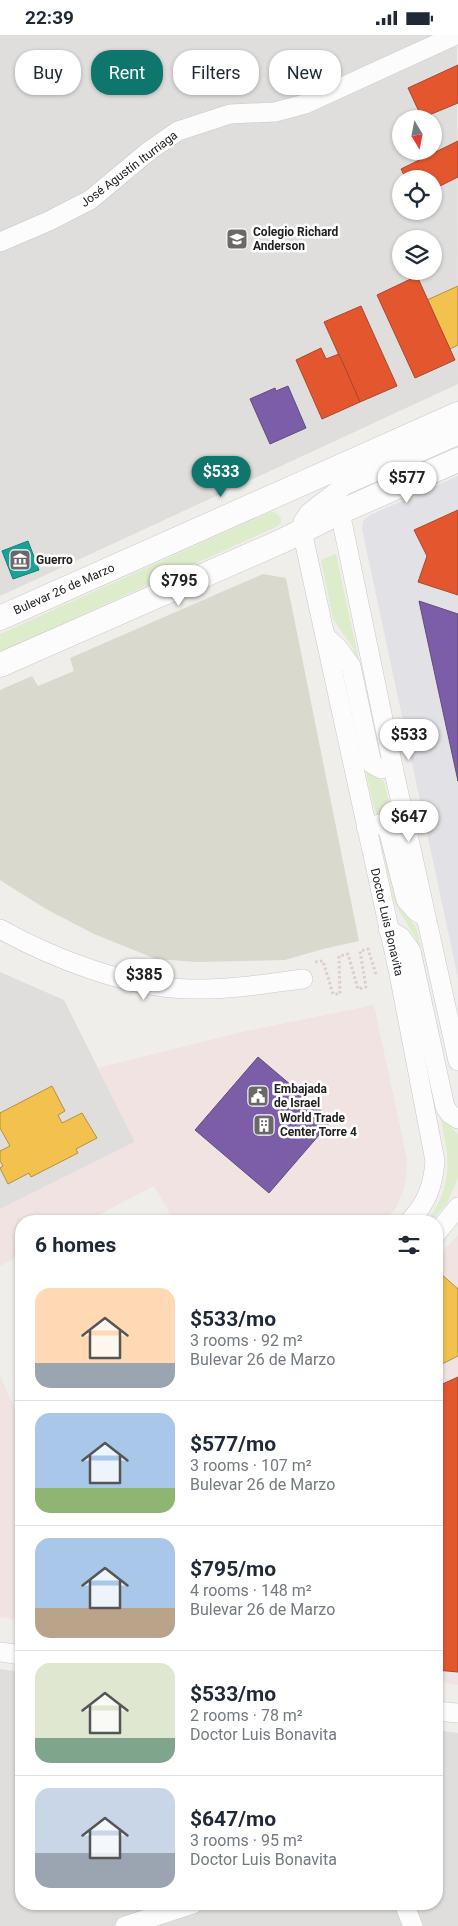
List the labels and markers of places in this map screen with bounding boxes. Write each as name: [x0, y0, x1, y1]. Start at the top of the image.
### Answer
place label: Colegio Richard Anderson: [253, 225, 339, 253]
school or university icon: Colegio Richard Anderson: [225, 227, 249, 251]
pin: $533: [191, 455, 251, 498]
pin: $577: [377, 461, 437, 504]
museum icon: Guerro: [8, 548, 32, 572]
place label: Guerro: [36, 553, 73, 567]
pin: $795: [149, 565, 209, 607]
pin: $533: [379, 719, 439, 761]
pin: $647: [379, 801, 439, 843]
pin: $385: [114, 959, 174, 1001]
place label: Embajada de Israel: [274, 1082, 328, 1110]
public building icon: Embajada de Israel: [246, 1084, 270, 1108]
place label: World Trade Center Torre 4: [280, 1111, 357, 1139]
building icon: World Trade Center Torre 4: [252, 1113, 276, 1137]

